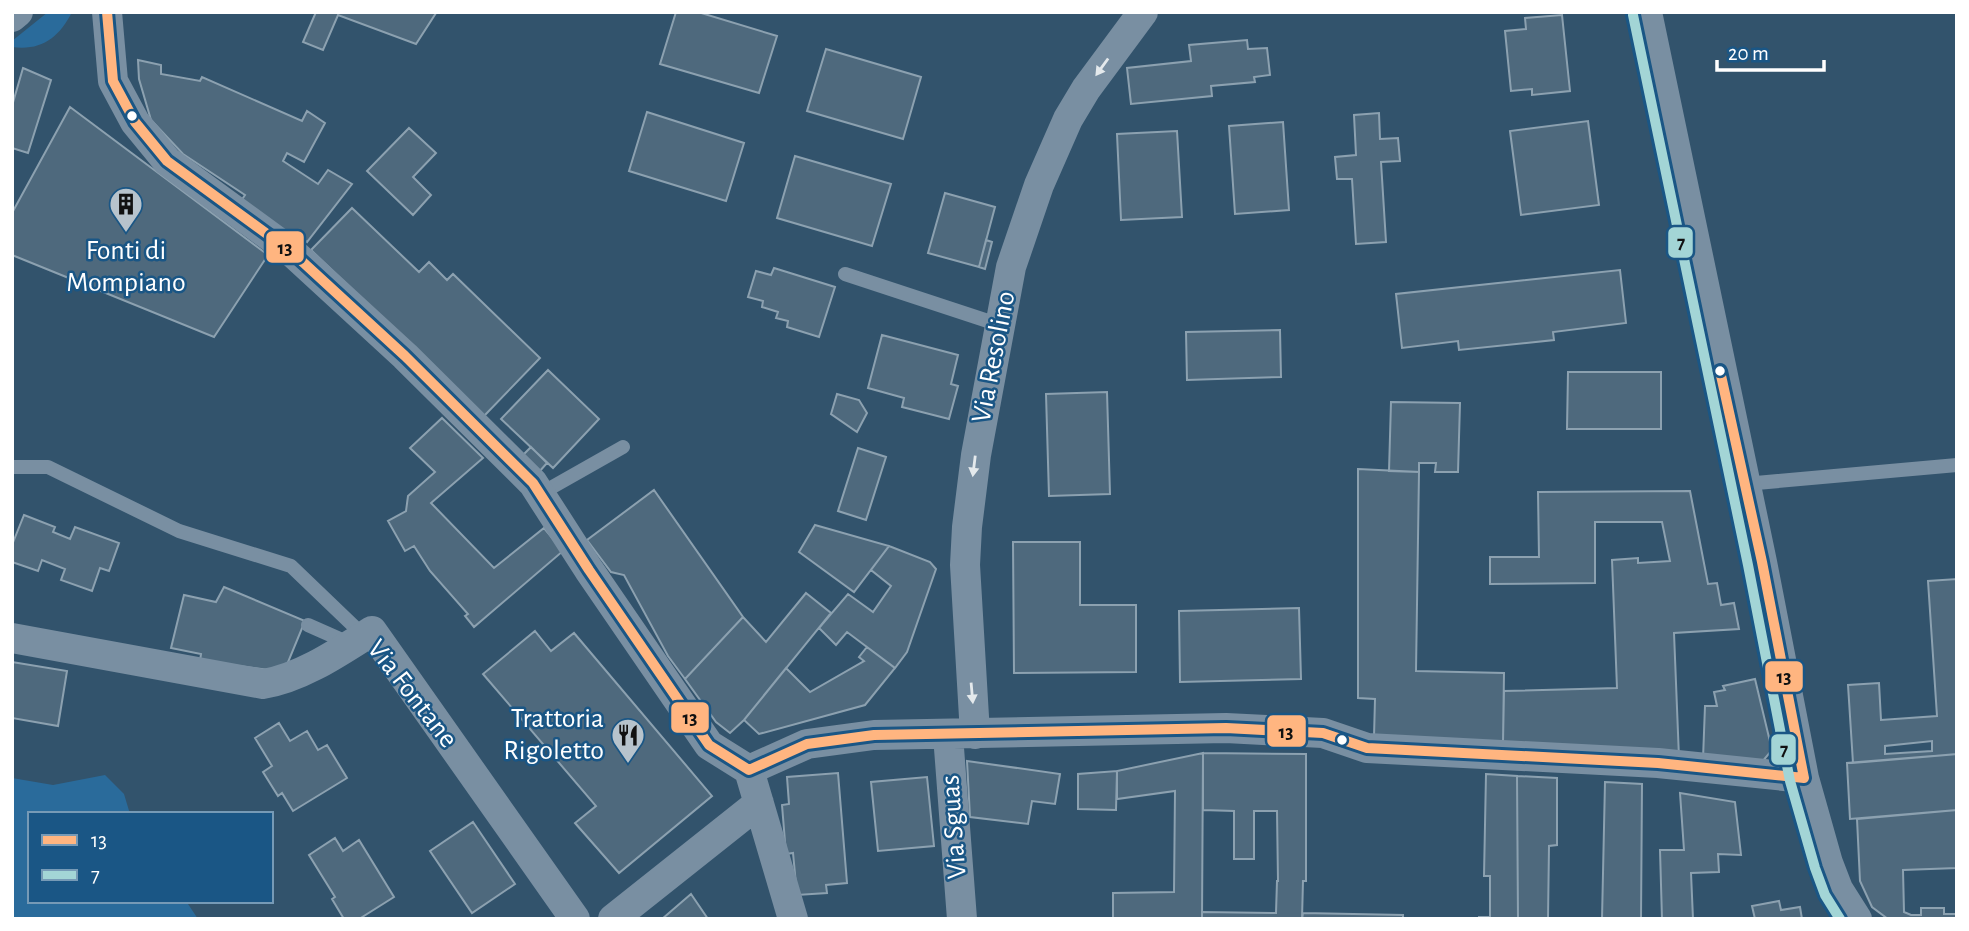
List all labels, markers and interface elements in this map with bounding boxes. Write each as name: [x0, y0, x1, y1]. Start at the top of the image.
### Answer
scale bar: [1717, 28, 1824, 72]
text: 20 m: [1728, 43, 1769, 64]
one-way arrow: [1095, 58, 1109, 76]
unlabelled marker: [125, 109, 139, 123]
building icon: Fonti di Mompiano: [107, 185, 145, 234]
line badge: 7: [1667, 226, 1694, 259]
line badge: 13: [265, 230, 305, 264]
text: 7: [1677, 234, 1685, 253]
place label: Fonti di Mompiano: [66, 237, 186, 297]
text: 13: [277, 239, 293, 258]
street label: Via Resolino: [968, 289, 1020, 425]
unlabelled marker: [1713, 364, 1727, 378]
one-way arrow: [969, 455, 980, 477]
street label: Via Fontane: [362, 635, 462, 753]
line badge: 13: [1764, 660, 1804, 693]
text: 13: [1776, 668, 1792, 687]
one-way arrow: [967, 682, 978, 704]
line badge: 13: [670, 701, 710, 734]
place label: Trattoria Rigoletto: [503, 705, 604, 765]
text: 13: [682, 709, 698, 728]
line badge: 13: [1266, 714, 1307, 748]
restaurant icon: Trattoria Rigoletto: [609, 716, 647, 765]
text: 13: [1278, 723, 1294, 742]
unlabelled marker: [1335, 733, 1349, 747]
line badge: 7: [1770, 733, 1797, 766]
text: 7: [1780, 741, 1788, 760]
street label: Via Sguas: [936, 774, 972, 880]
legend: [28, 812, 273, 903]
text: 13: [91, 830, 107, 851]
text: 7: [91, 865, 100, 886]

